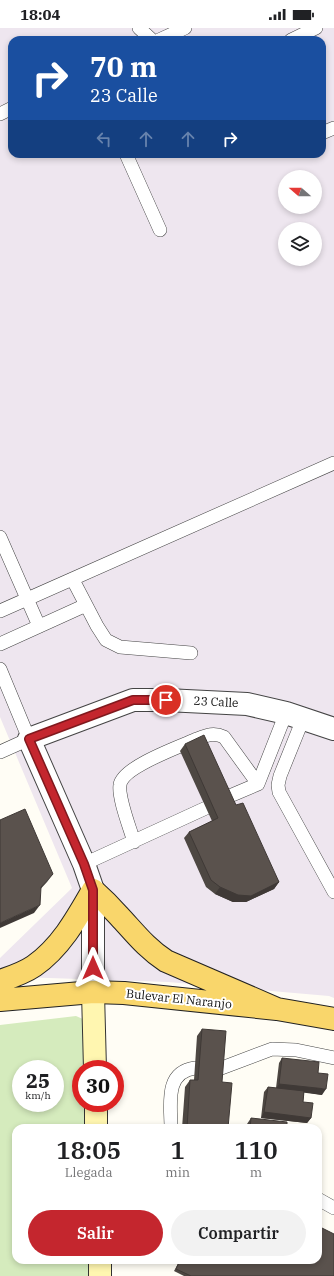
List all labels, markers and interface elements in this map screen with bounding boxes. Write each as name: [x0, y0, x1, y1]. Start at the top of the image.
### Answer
text: 18:04: [20, 5, 61, 24]
text: 70 m: [90, 48, 157, 85]
icon: right: [24, 52, 76, 104]
text: 23 Calle: [90, 84, 158, 107]
icon: left: [93, 128, 115, 150]
icon: ahead: [135, 128, 157, 150]
icon: ahead: [177, 128, 199, 150]
icon: right: [219, 128, 241, 150]
north arrow: [278, 170, 322, 214]
map controls: [278, 170, 322, 266]
button: layers: [278, 222, 322, 266]
pin: [149, 683, 183, 717]
icon: arrive: [155, 689, 177, 711]
street label: 23 Calle: [193, 693, 239, 710]
position arrow: [72, 947, 114, 989]
street label: Bulevar El Naranjo: [125, 985, 233, 1012]
speed limit sign: 30: [72, 1060, 124, 1112]
text: 25: [26, 1067, 50, 1094]
text: km/h: [25, 1089, 51, 1102]
text: 18:05: [56, 1134, 121, 1166]
text: 1: [171, 1134, 185, 1166]
text: 110: [234, 1134, 278, 1166]
text: Llegada: [65, 1164, 113, 1181]
text: min: [165, 1164, 190, 1181]
text: m: [250, 1164, 262, 1181]
button: Salir: [28, 1210, 163, 1256]
button: Compartir: [171, 1210, 306, 1256]

